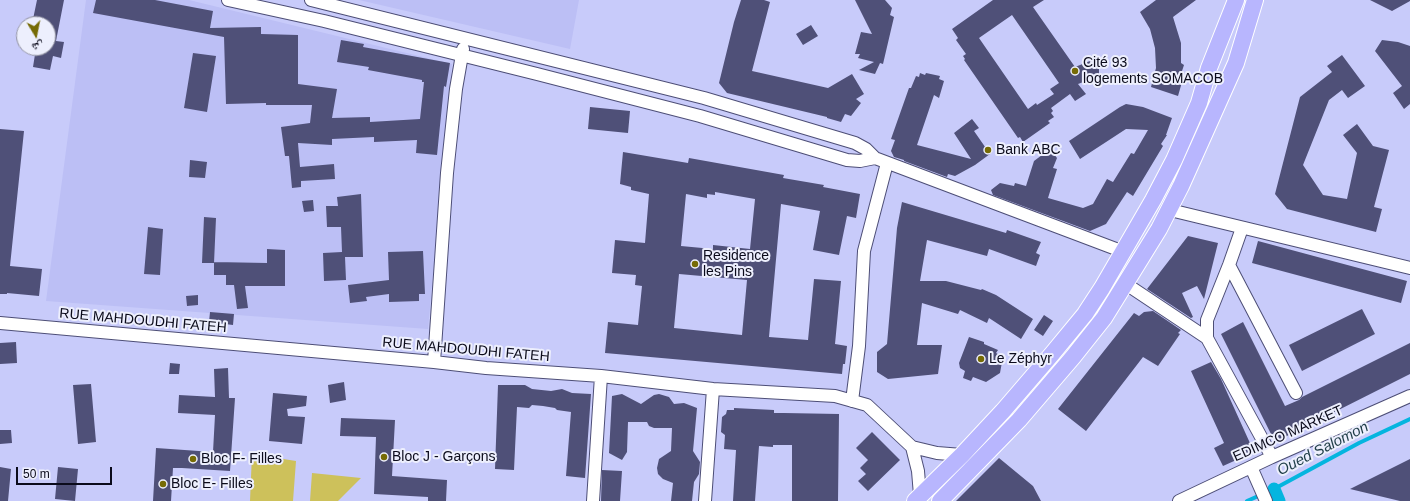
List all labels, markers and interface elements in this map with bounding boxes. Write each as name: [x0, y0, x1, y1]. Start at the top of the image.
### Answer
north arrow: [16, 16, 56, 56]
text: ش: [31, 40, 45, 54]
place label: Cité 93 logements SOMACOB: [1083, 55, 1223, 88]
marker: Cité 93 logements SOMACOB: [1070, 66, 1080, 76]
place label: Bank ABC: [996, 142, 1061, 158]
marker: Bank ABC: [983, 145, 993, 155]
place label: Residence les Pins: [703, 248, 769, 280]
marker: Residence les Pins: [690, 259, 700, 269]
street label: RUE MAHDOUDHI FATEH: [59, 305, 227, 337]
street label: RUE MAHDOUDHI FATEH: [382, 334, 550, 366]
place label: Le Zéphyr: [989, 351, 1052, 367]
marker: Le Zéphyr: [976, 354, 986, 364]
street label: EDIMCO MARKET: [1231, 402, 1345, 466]
water label: Oued Salomon: [1274, 418, 1372, 480]
place label: Bloc J - Garçons: [392, 449, 495, 465]
place label: Bloc F- Filles: [201, 451, 282, 467]
marker: Bloc J - Garçons: [379, 452, 389, 462]
marker: Bloc F- Filles: [188, 454, 198, 464]
scale bar: [18, 459, 114, 485]
text: 50 m: [23, 467, 50, 481]
place label: Bloc E- Filles: [171, 476, 253, 492]
marker: Bloc E- Filles: [158, 479, 168, 489]

